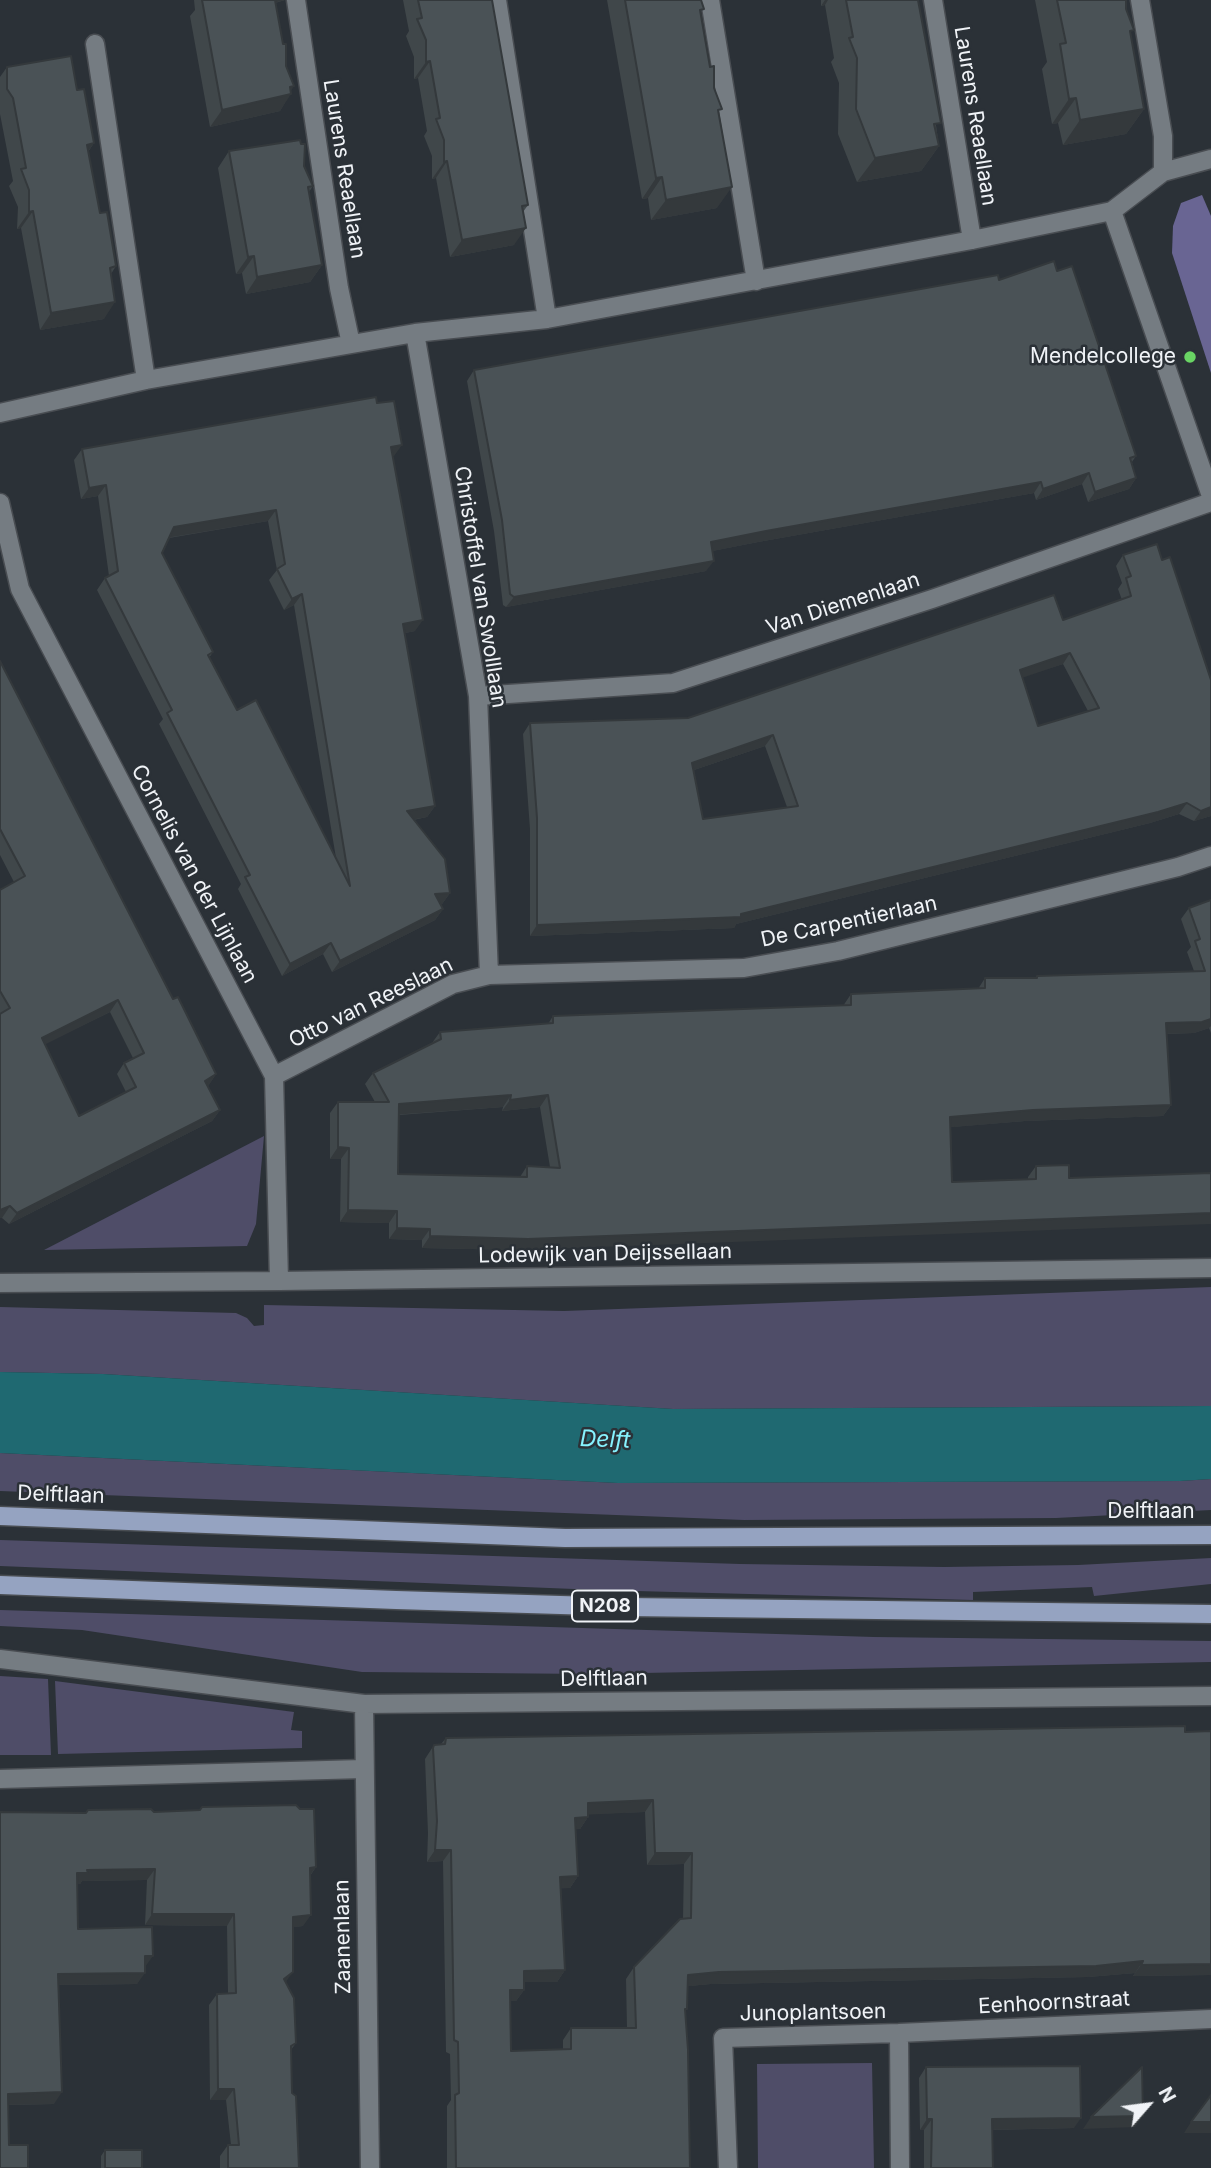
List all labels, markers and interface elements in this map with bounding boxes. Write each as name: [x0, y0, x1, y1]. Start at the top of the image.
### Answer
street label: Laurens Reaellaan: [948, 25, 1002, 207]
street label: Laurens Reaellaan: [317, 78, 371, 260]
place label: Mendelcollege: [1030, 344, 1176, 370]
marker: Mendelcollege: [1182, 349, 1198, 365]
street label: Christoffel van Swolllaan: [448, 464, 512, 710]
street label: Van Diemenlaan: [763, 567, 923, 641]
street label: Cornelis van der Lijnlaan: [126, 760, 262, 988]
street label: De Carpentierlaan: [758, 891, 940, 953]
street label: Otto van Reeslaan: [285, 952, 457, 1054]
street label: Lodewijk van Deijssellaan: [478, 1239, 732, 1269]
water label: Delft: [579, 1425, 631, 1455]
street label: Delftlaan: [17, 1481, 105, 1509]
street label: Delftlaan: [1107, 1499, 1195, 1525]
road number: N208: [572, 1590, 638, 1622]
street label: Delftlaan: [560, 1666, 648, 1692]
street label: Zaanenlaan: [329, 1879, 357, 1995]
street label: Eenhoornstraat: [978, 1986, 1130, 2020]
street label: Junoplantsoen: [740, 1999, 886, 2027]
north arrow: [1113, 2070, 1183, 2140]
text: N: [1153, 2083, 1181, 2107]

